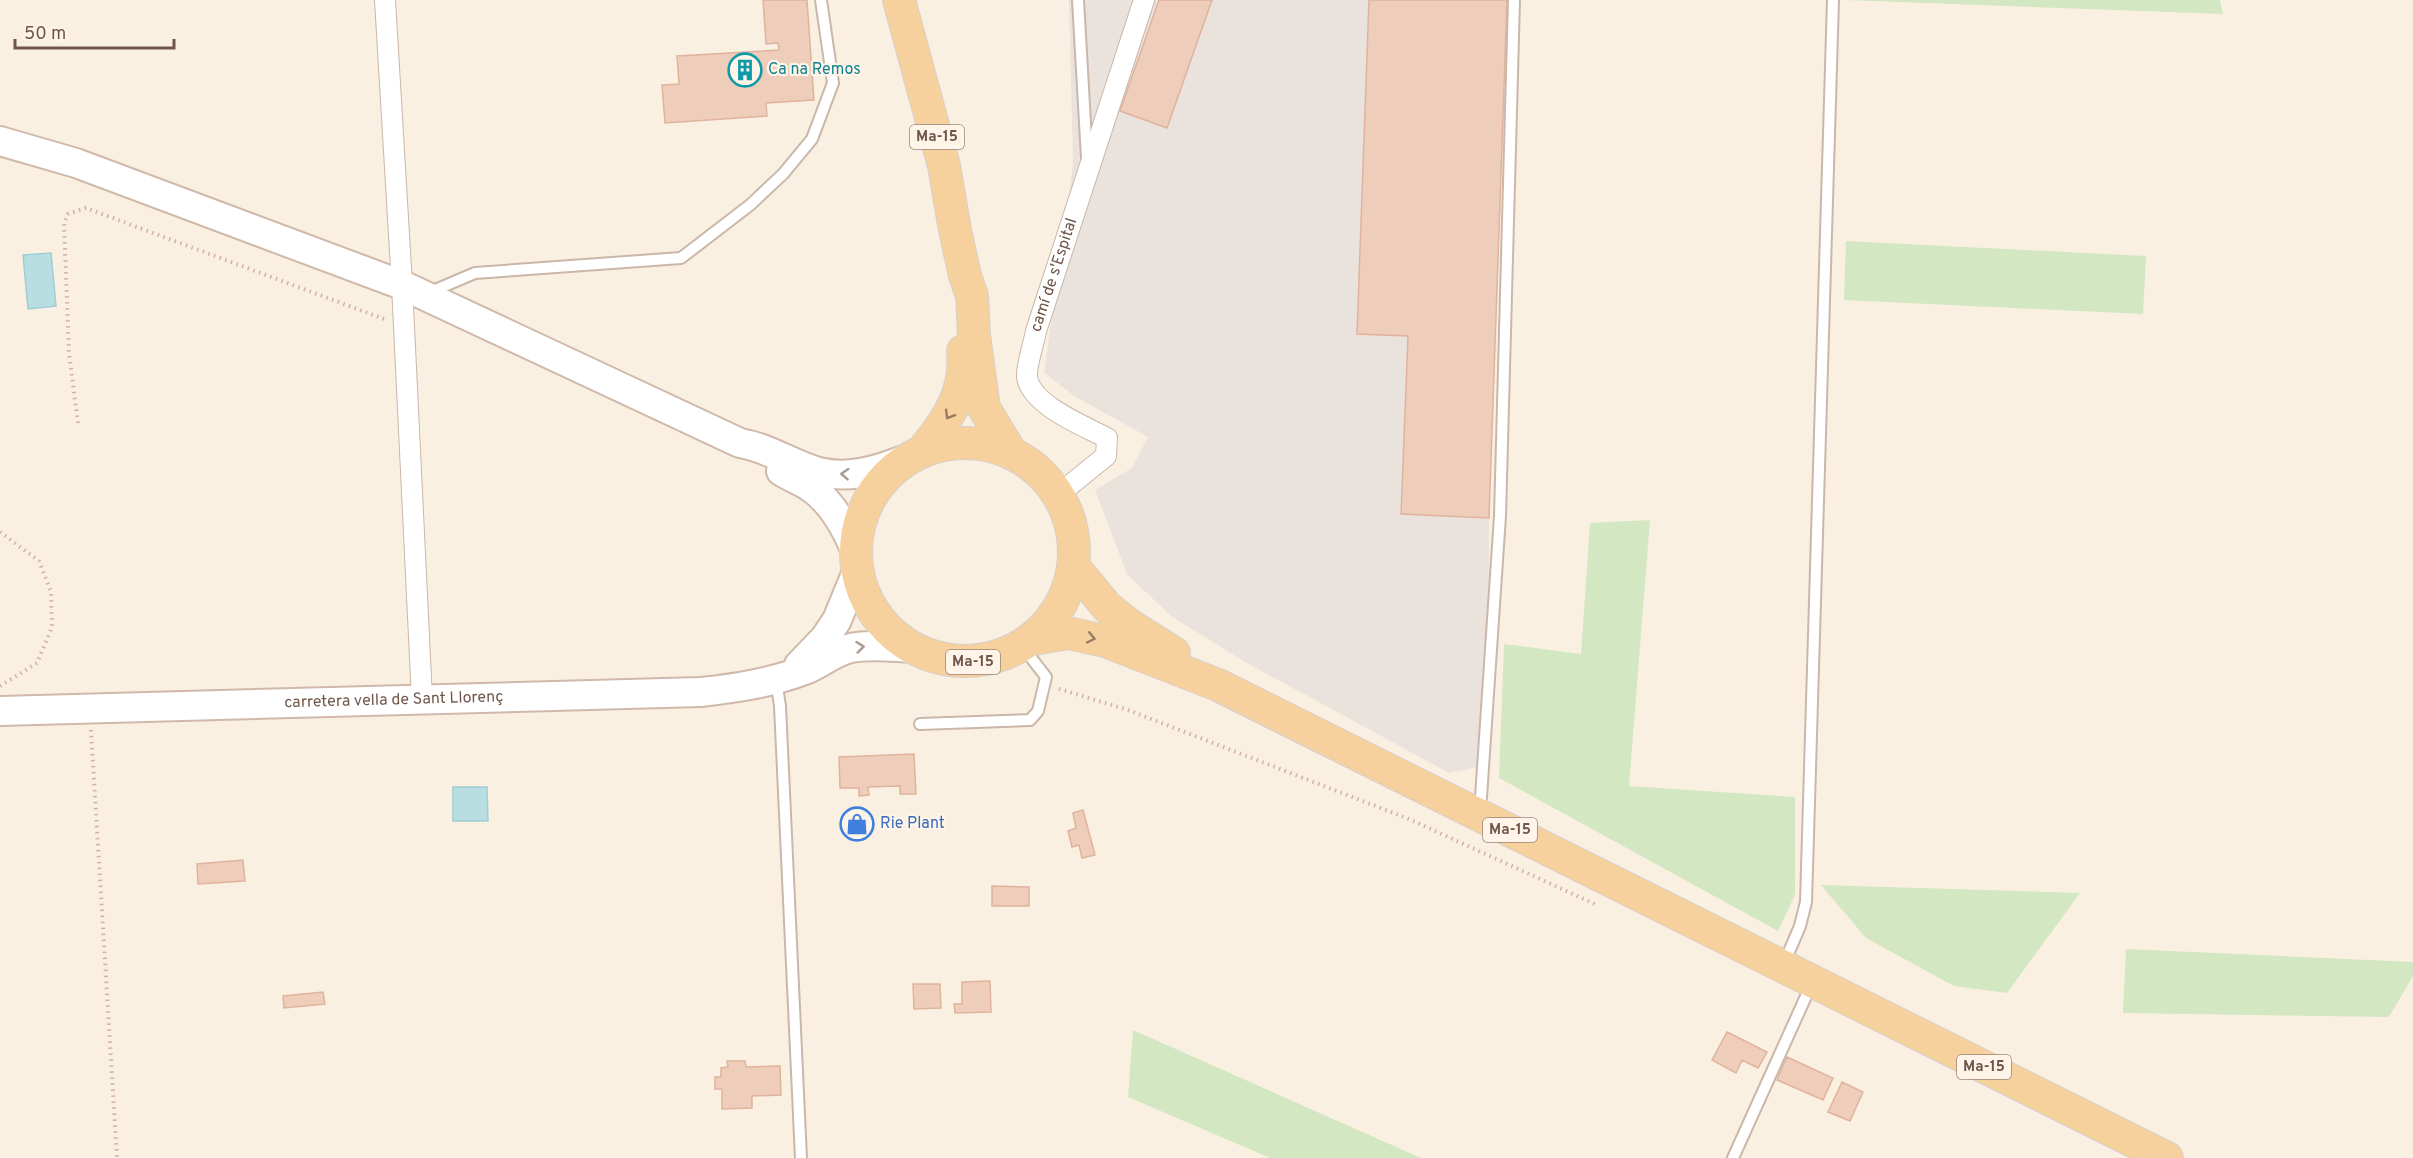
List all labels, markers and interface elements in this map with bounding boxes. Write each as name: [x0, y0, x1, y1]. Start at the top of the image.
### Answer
scale bar: [15, 12, 174, 50]
text: 50 m: [24, 23, 66, 46]
building icon: Ca na Remos: [727, 52, 763, 88]
place label: Ca na Remos: [768, 60, 861, 80]
road number: Ma-15: [910, 125, 964, 149]
street label: camí de s'Espital: [1026, 216, 1082, 335]
one-way arrow: [945, 409, 956, 419]
one-way arrow: [841, 468, 850, 481]
one-way arrow: [1085, 631, 1095, 644]
one-way arrow: [855, 641, 864, 654]
road number: Ma-15: [946, 650, 1000, 674]
street label: carretera vella de Sant Llorenç: [284, 687, 504, 713]
shop icon: Rie Plant: [839, 806, 875, 842]
place label: Rie Plant: [880, 814, 945, 834]
road number: Ma-15: [1483, 818, 1537, 842]
road number: Ma-15: [1957, 1055, 2011, 1079]

